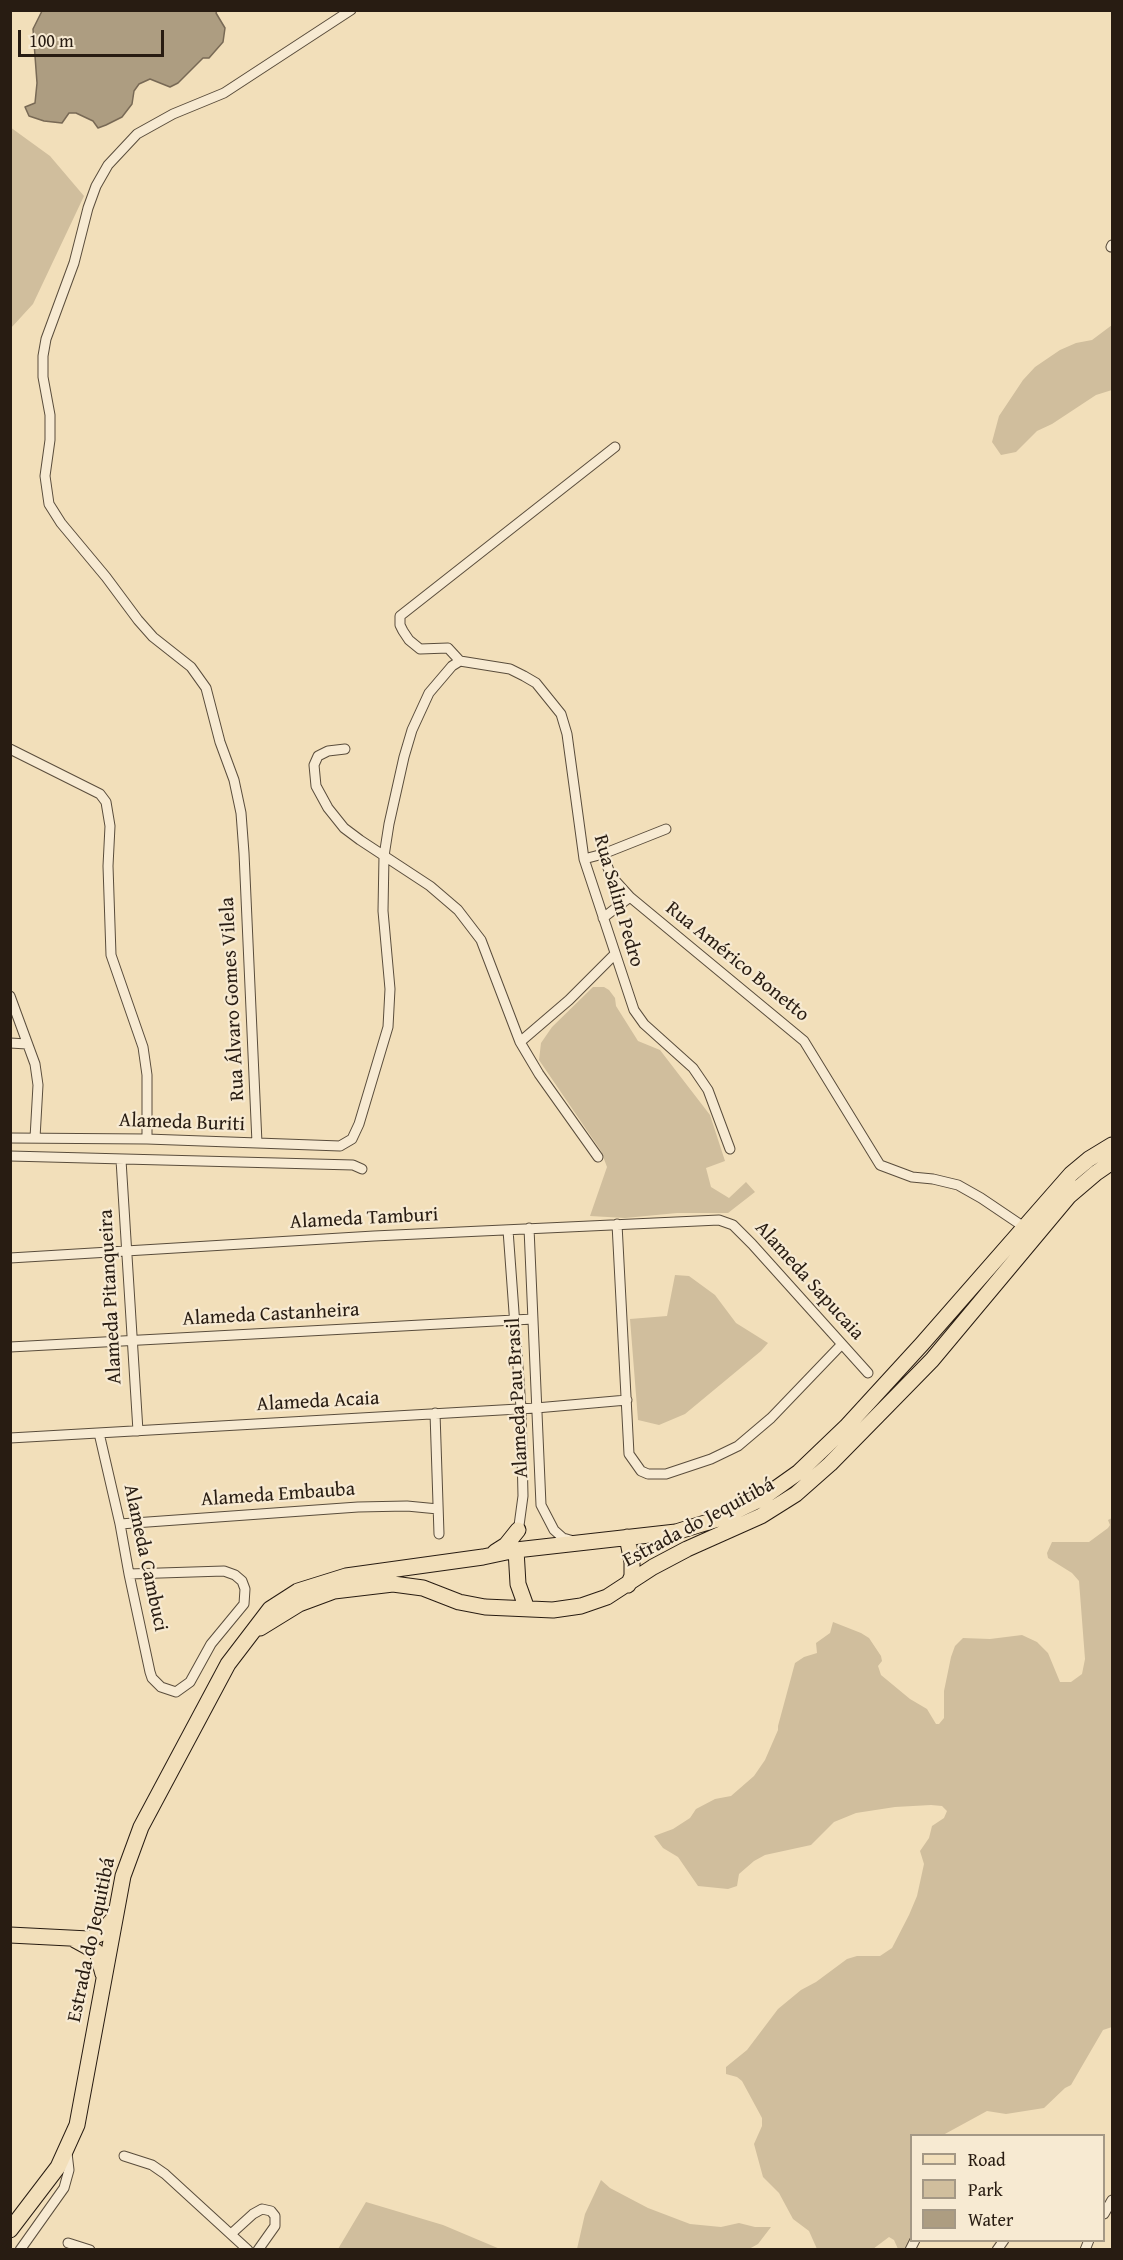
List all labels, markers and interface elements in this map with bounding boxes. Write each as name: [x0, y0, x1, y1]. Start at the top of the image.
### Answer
scale bar: [21, 18, 166, 56]
text: 100 m: [29, 27, 74, 54]
street label: Rua Salim Pedro: [588, 832, 648, 970]
street label: Rua Álvaro Gomes Vilela: [216, 896, 250, 1102]
street label: Rua Américo Bonetto: [660, 897, 814, 1027]
street label: Alameda Buriti: [119, 1109, 245, 1137]
street label: Alameda Tamburi: [289, 1203, 439, 1235]
street label: Alameda Pitanqueira: [94, 1209, 128, 1385]
street label: Alameda Sapucaia: [749, 1217, 869, 1345]
street label: Alameda Castanheira: [182, 1298, 360, 1332]
street label: Alameda Pau Brasil: [502, 1317, 534, 1479]
street label: Alameda Acaia: [256, 1387, 380, 1417]
street label: Estrada do Jequitibá: [619, 1473, 779, 1573]
street label: Alameda Embauba: [200, 1478, 356, 1512]
street label: Alameda Cambuci: [118, 1482, 172, 1634]
street label: Estrada do Jequitibá: [63, 1856, 121, 2024]
legend: [910, 2134, 1105, 2242]
text: Road: [968, 2146, 1006, 2173]
text: Park: [968, 2176, 1003, 2203]
text: Water: [968, 2206, 1013, 2233]

